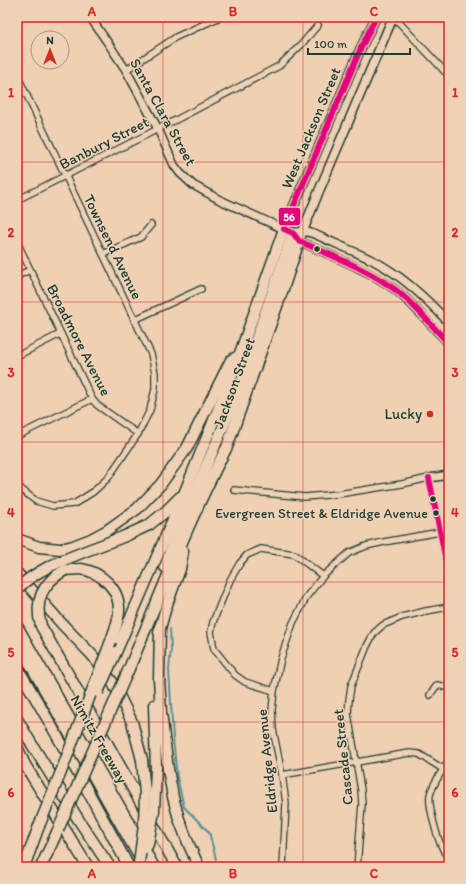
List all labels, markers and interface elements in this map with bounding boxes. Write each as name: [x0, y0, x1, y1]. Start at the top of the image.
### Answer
text: A: [87, 4, 97, 19]
text: B: [229, 4, 238, 19]
text: C: [370, 4, 379, 19]
north arrow: [30, 30, 70, 70]
scale bar: [308, 30, 410, 56]
text: N: [46, 34, 54, 47]
text: 100 m: [314, 37, 347, 51]
street label: Santa Clara Street: [126, 55, 200, 169]
street label: West Jackson Street: [277, 64, 345, 191]
text: 1: [8, 85, 14, 100]
text: 1: [452, 85, 458, 100]
street label: Banbury Street: [56, 113, 152, 173]
street label: Townsend Avenue: [80, 192, 146, 302]
line badge: 56: [278, 207, 301, 226]
text: 56: [283, 211, 295, 224]
text: 2: [8, 225, 15, 240]
text: 2: [452, 225, 459, 240]
unlabelled marker: [312, 244, 322, 254]
street label: Broadmore Avenue: [43, 281, 115, 399]
street label: Jackson Street: [209, 335, 259, 431]
text: 3: [7, 365, 15, 380]
text: 3: [451, 365, 459, 380]
place label: Lucky: [384, 405, 422, 423]
marker: Lucky: [425, 409, 435, 419]
unlabelled marker: [428, 494, 438, 504]
text: 4: [7, 505, 15, 520]
place label: Evergreen Street & Eldridge Avenue: [215, 505, 428, 522]
text: 4: [451, 505, 459, 520]
marker: Evergreen Street & Eldridge Avenue: [431, 508, 441, 518]
text: 5: [8, 645, 15, 660]
text: 5: [452, 645, 459, 660]
street label: Nimitz Freeway: [66, 692, 132, 786]
street label: Eldridge Avenue: [253, 708, 281, 814]
street label: Cascade Street: [329, 708, 357, 806]
text: 6: [8, 785, 15, 800]
text: 6: [452, 785, 459, 800]
text: A: [87, 866, 97, 881]
text: B: [229, 866, 238, 881]
text: C: [370, 866, 379, 881]

